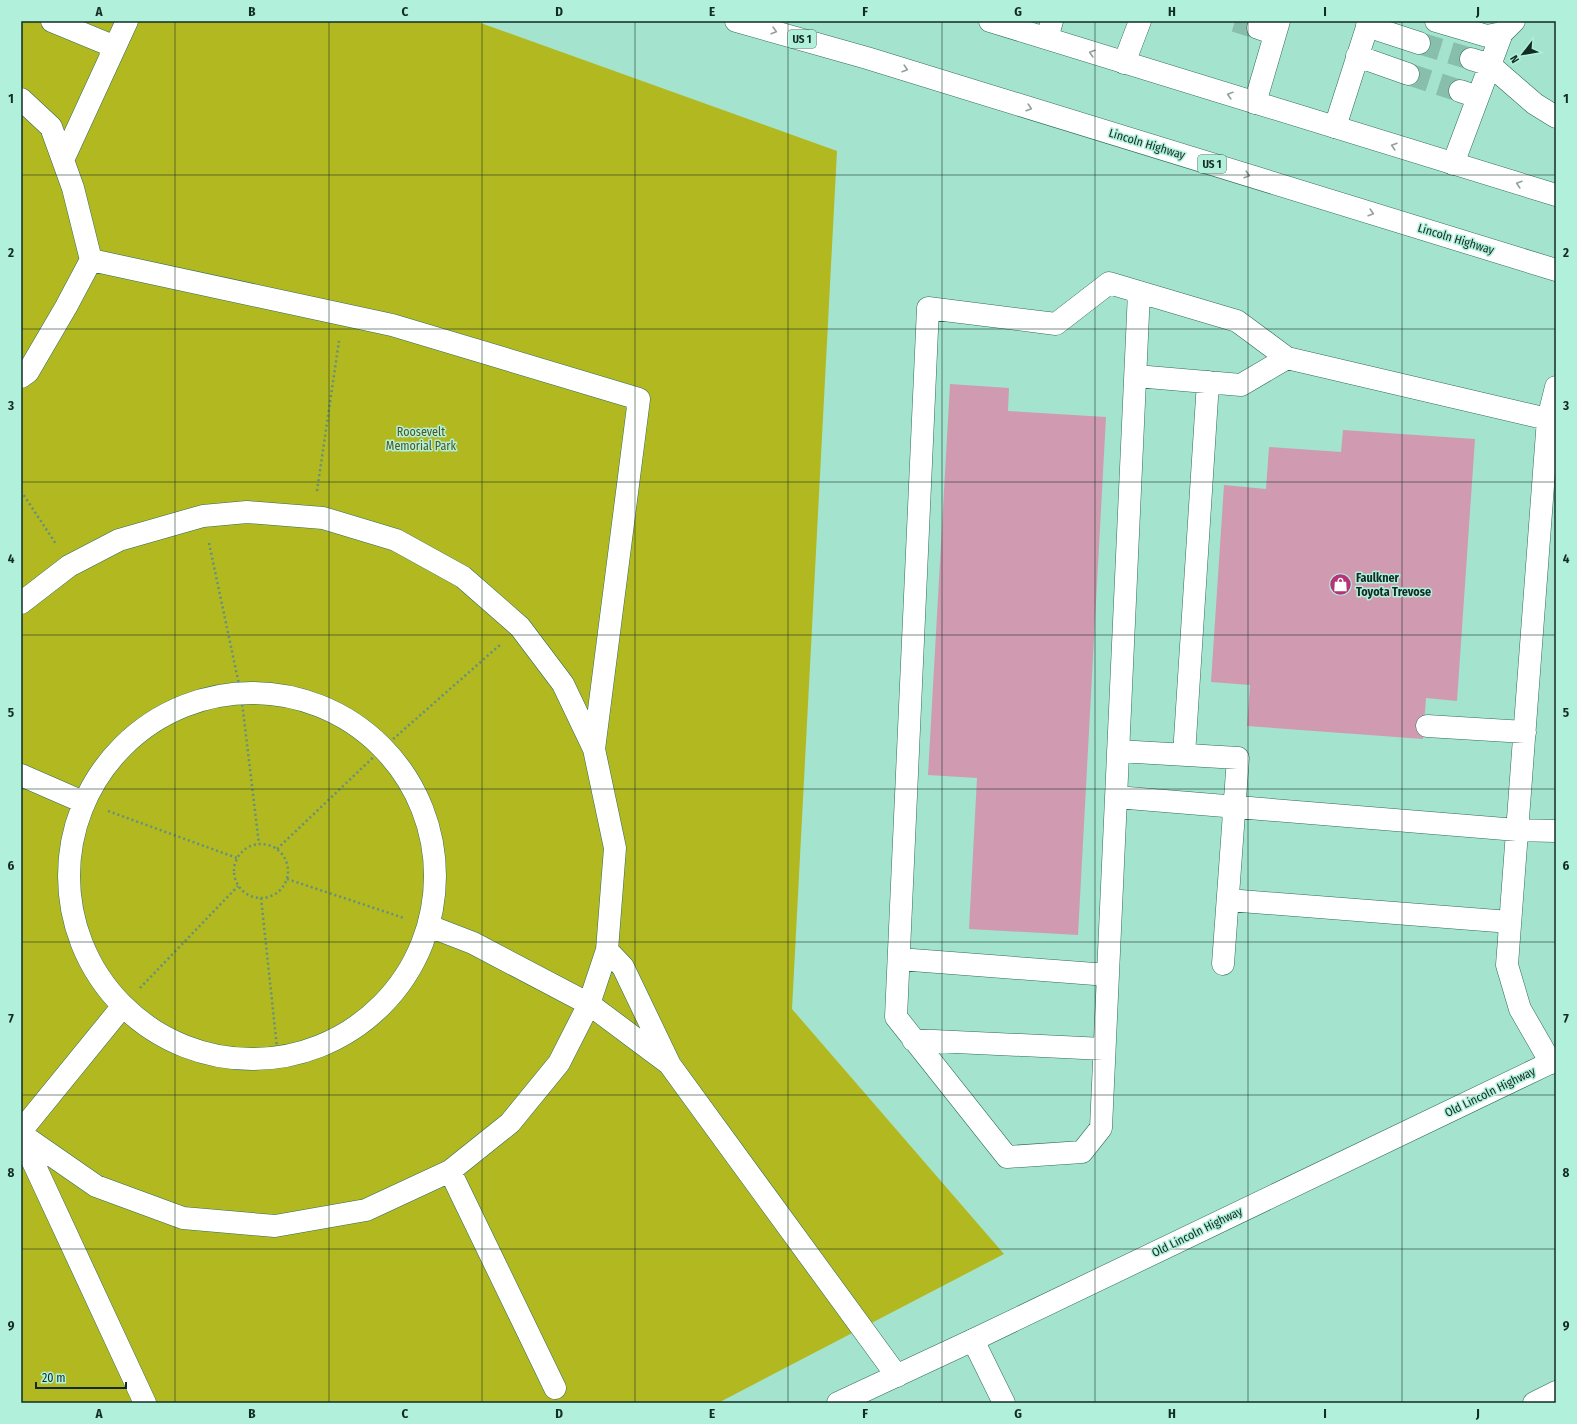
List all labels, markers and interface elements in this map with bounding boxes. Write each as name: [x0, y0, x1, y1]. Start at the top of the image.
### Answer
text: A: [94, 4, 103, 19]
text: B: [248, 4, 256, 19]
text: C: [402, 4, 409, 19]
text: D: [555, 4, 563, 19]
text: E: [709, 4, 715, 19]
text: F: [862, 4, 868, 19]
text: G: [1014, 4, 1022, 19]
text: H: [1168, 4, 1176, 19]
text: I: [1323, 4, 1327, 19]
text: J: [1475, 4, 1480, 19]
one-way arrow: [770, 27, 777, 35]
road number: US 1: [788, 30, 816, 48]
north arrow: [1503, 34, 1543, 74]
one-way arrow: [1089, 49, 1096, 58]
text: N: [1508, 53, 1522, 65]
one-way arrow: [901, 64, 908, 73]
text: 1: [8, 91, 14, 106]
one-way arrow: [1227, 91, 1234, 100]
text: 1: [1563, 91, 1569, 106]
one-way arrow: [1025, 103, 1032, 111]
street label: Lincoln Highway: [1107, 126, 1188, 162]
one-way arrow: [1391, 142, 1398, 150]
road number: US 1: [1198, 155, 1226, 173]
one-way arrow: [1243, 170, 1250, 179]
one-way arrow: [1515, 180, 1522, 189]
one-way arrow: [1367, 208, 1374, 217]
street label: Lincoln Highway: [1416, 221, 1497, 257]
text: 2: [7, 245, 14, 260]
text: 2: [1562, 245, 1569, 260]
text: 3: [7, 398, 14, 413]
text: 3: [1562, 398, 1569, 413]
park label: Roosevelt Memorial Park: [386, 425, 457, 453]
text: 4: [8, 551, 15, 566]
text: 4: [1563, 551, 1570, 566]
place label: Faulkner Toyota Trevose: [1356, 571, 1431, 599]
shop icon: Faulkner Toyota Trevose: [1328, 572, 1354, 598]
text: 5: [8, 705, 14, 720]
text: 5: [1563, 705, 1569, 720]
text: 6: [8, 858, 15, 873]
text: 6: [1563, 858, 1570, 873]
text: 7: [8, 1011, 14, 1026]
text: 7: [1563, 1011, 1569, 1026]
street label: Old Lincoln Highway: [1442, 1064, 1538, 1120]
text: 8: [8, 1165, 15, 1180]
text: 8: [1563, 1165, 1570, 1180]
street label: Old Lincoln Highway: [1149, 1204, 1245, 1260]
text: 9: [8, 1318, 15, 1333]
text: 9: [1563, 1318, 1570, 1333]
scale bar: [36, 1364, 126, 1390]
text: 20 m: [42, 1371, 66, 1385]
text: A: [94, 1406, 103, 1421]
text: B: [248, 1406, 256, 1421]
text: C: [402, 1406, 409, 1421]
text: D: [555, 1406, 563, 1421]
text: E: [709, 1406, 715, 1421]
text: F: [862, 1406, 868, 1421]
text: G: [1014, 1406, 1022, 1421]
text: H: [1168, 1406, 1176, 1421]
text: I: [1323, 1406, 1327, 1421]
text: J: [1475, 1406, 1480, 1421]

